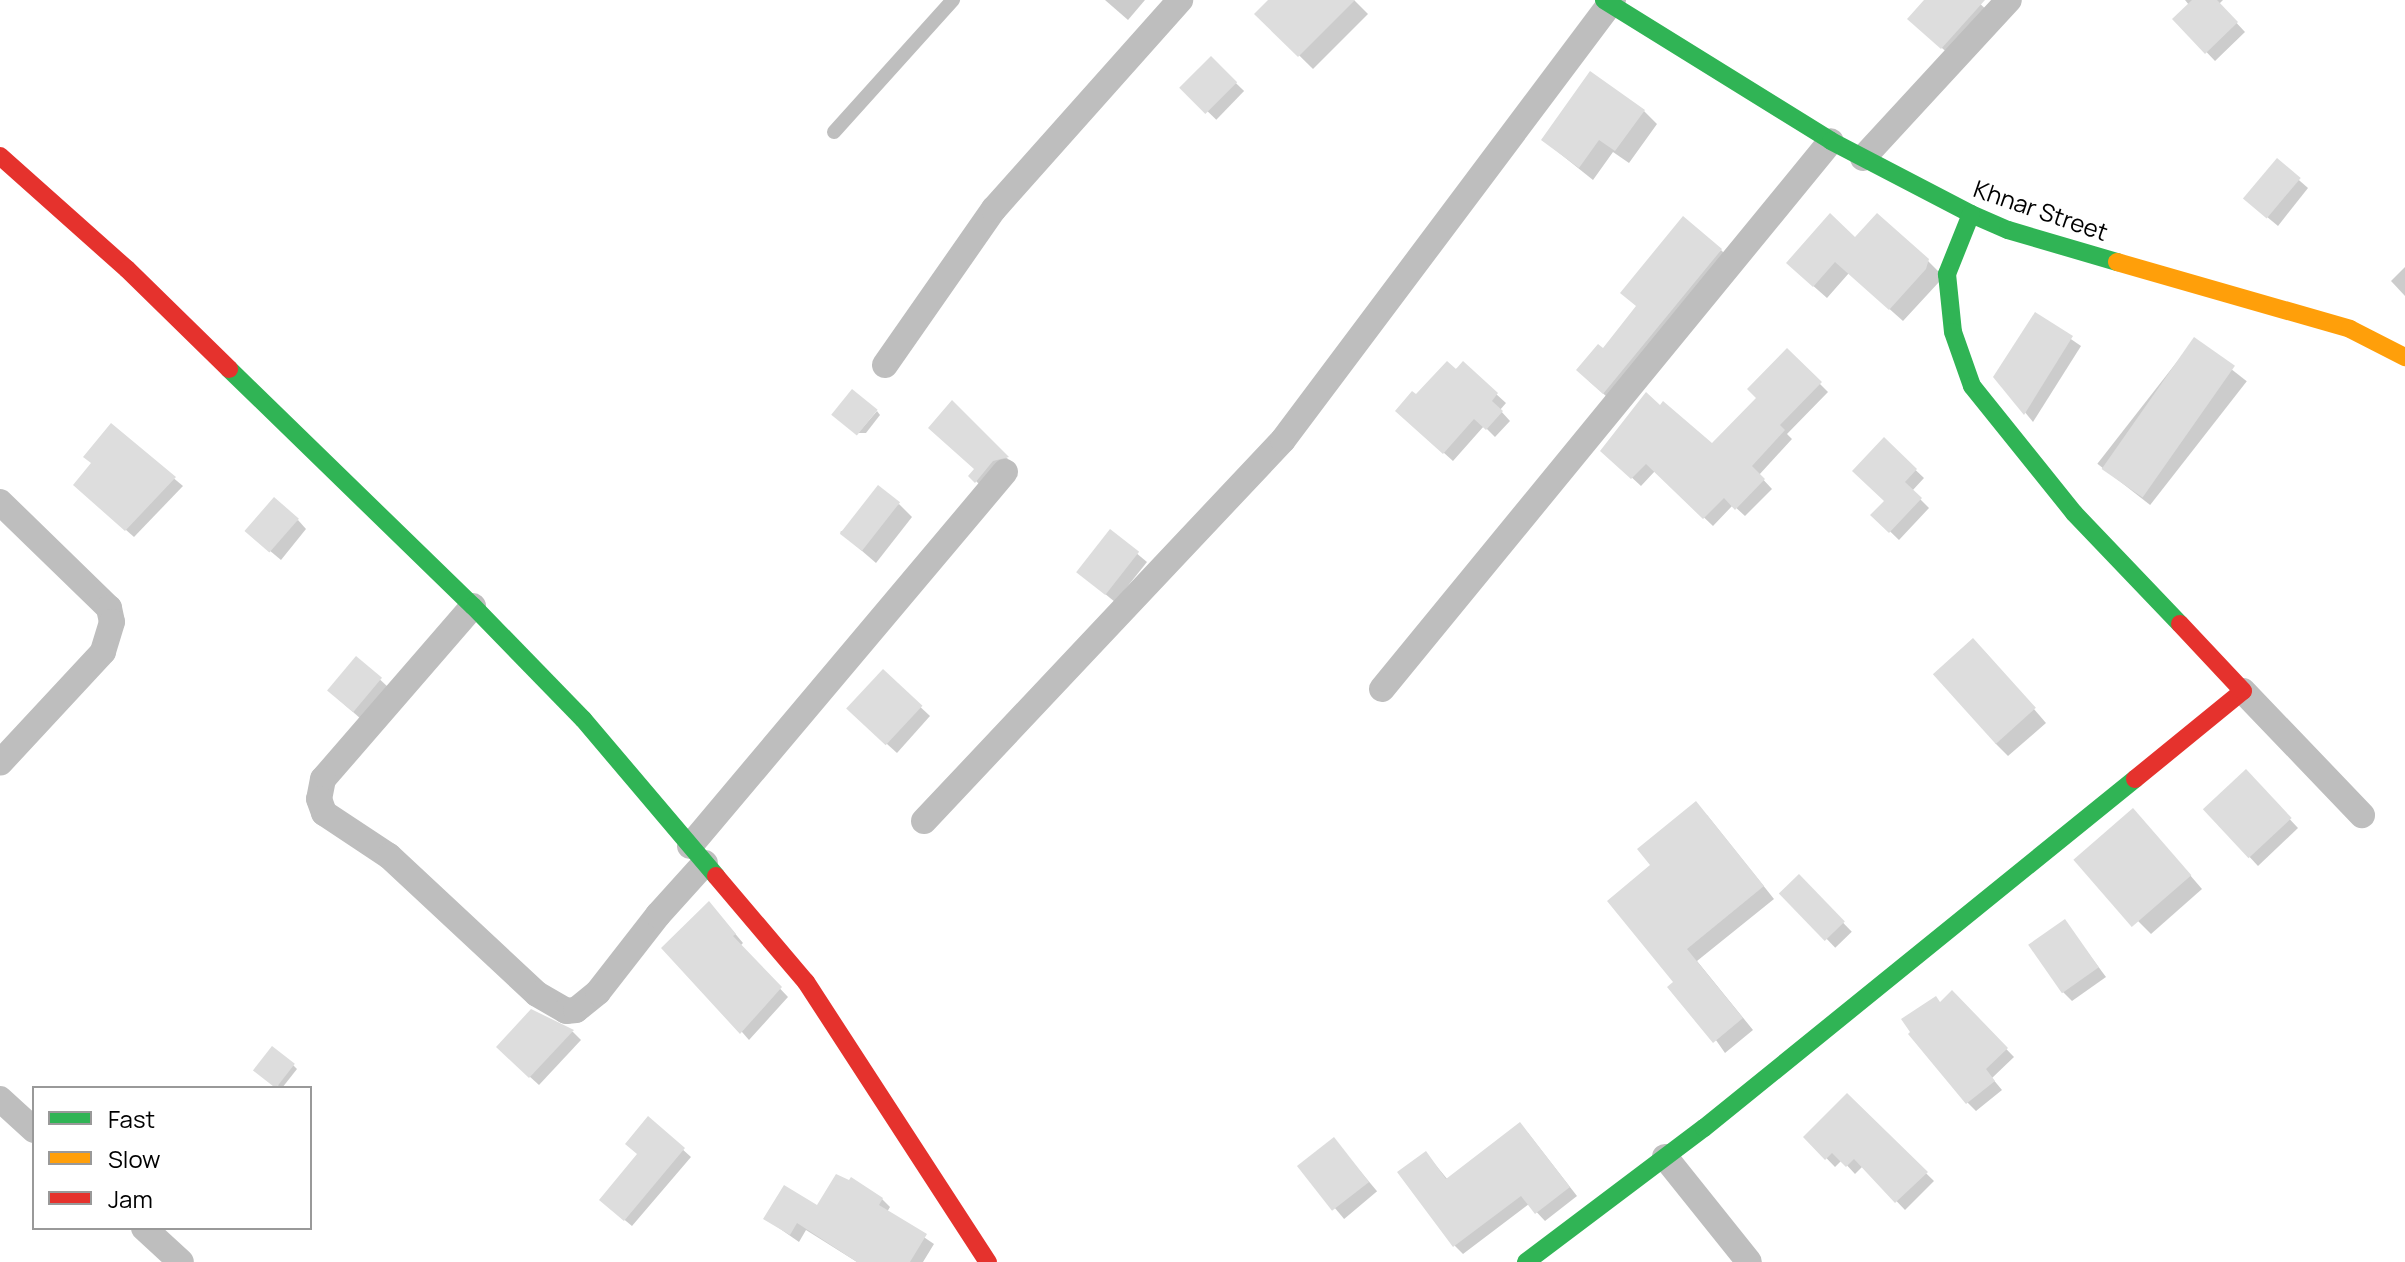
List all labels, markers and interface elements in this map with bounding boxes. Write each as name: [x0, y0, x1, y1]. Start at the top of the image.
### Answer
street label: Khnar Street: [1970, 174, 2112, 246]
legend: [32, 1086, 312, 1230]
text: Fast: [108, 1102, 155, 1135]
text: Slow: [108, 1142, 161, 1175]
text: Jam: [108, 1182, 153, 1215]

